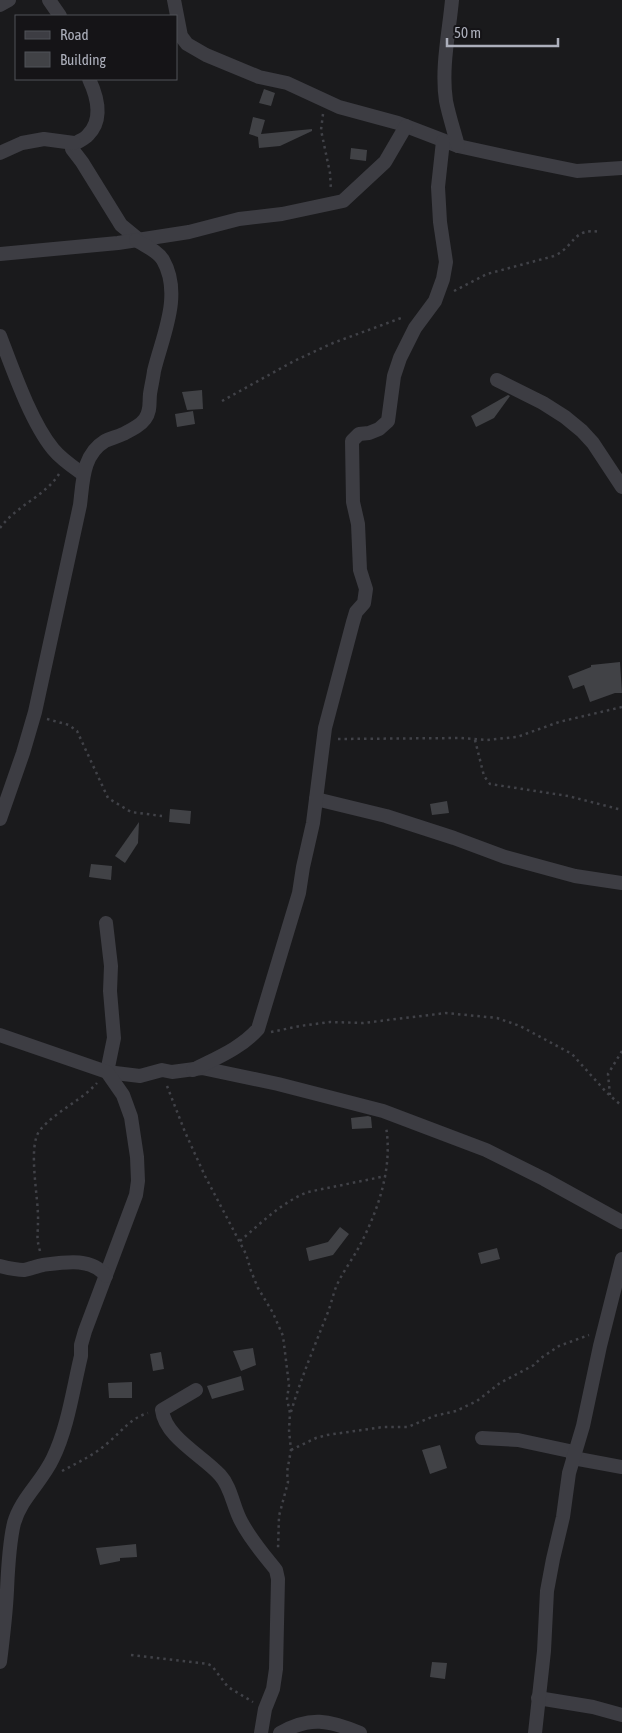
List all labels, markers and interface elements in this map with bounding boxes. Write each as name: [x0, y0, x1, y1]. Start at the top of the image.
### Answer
legend: [15, 15, 178, 80]
scale bar: [447, 15, 558, 47]
text: 50 m: [454, 24, 481, 41]
text: Road: [60, 26, 89, 43]
text: Building: [60, 51, 106, 68]

